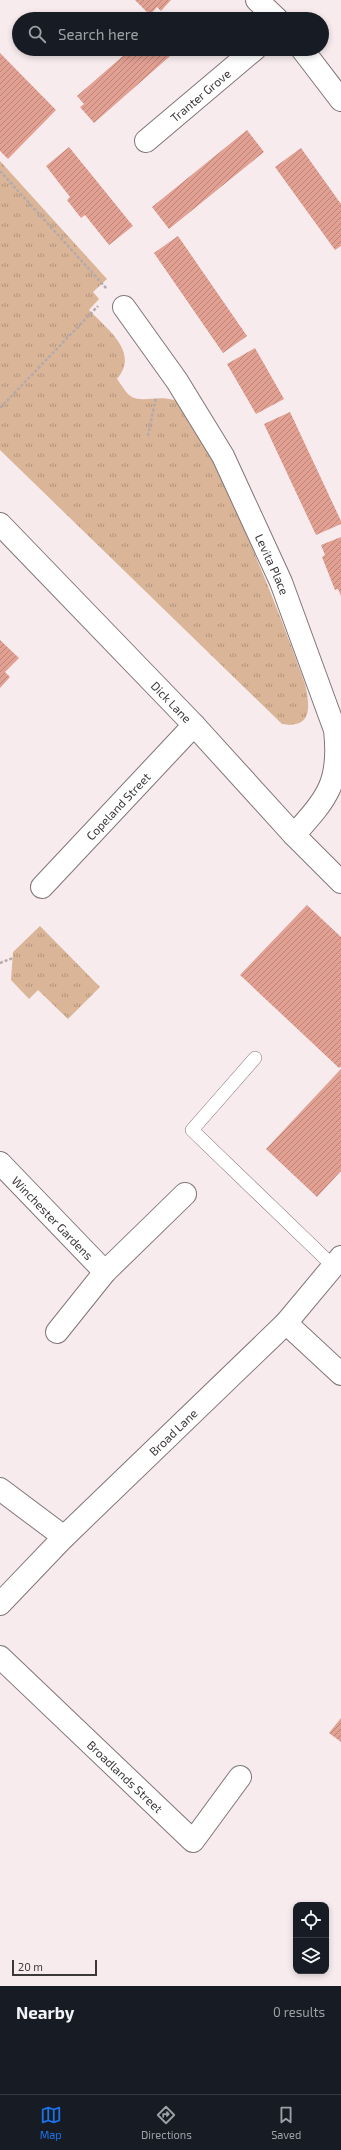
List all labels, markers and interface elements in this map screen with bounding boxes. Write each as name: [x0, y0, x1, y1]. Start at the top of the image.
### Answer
search box: [12, 12, 329, 56]
icon: search: [26, 23, 48, 45]
text: Search here: [58, 25, 139, 43]
street label: Tranter Grove: [167, 66, 233, 124]
street label: Levita Place: [253, 532, 292, 597]
street label: Dick Lane: [149, 678, 195, 725]
street label: Copeland Street: [83, 769, 153, 843]
street label: Winchester Gardens: [9, 1173, 96, 1262]
street label: Broad Lane: [146, 1406, 200, 1458]
street label: Broadlands Street: [85, 1737, 166, 1816]
map controls: [293, 1902, 329, 1974]
button: locate: [293, 1902, 329, 1938]
button: layers: [293, 1938, 329, 1974]
scale bar: [12, 1958, 97, 1977]
text: 20 m: [18, 1960, 43, 1973]
text: Nearby: [16, 2002, 74, 2022]
text: 0 results: [273, 2004, 325, 2020]
tab: Map: [40, 2104, 62, 2141]
tab: Directions: [141, 2104, 192, 2141]
tab: Saved: [271, 2104, 301, 2141]

